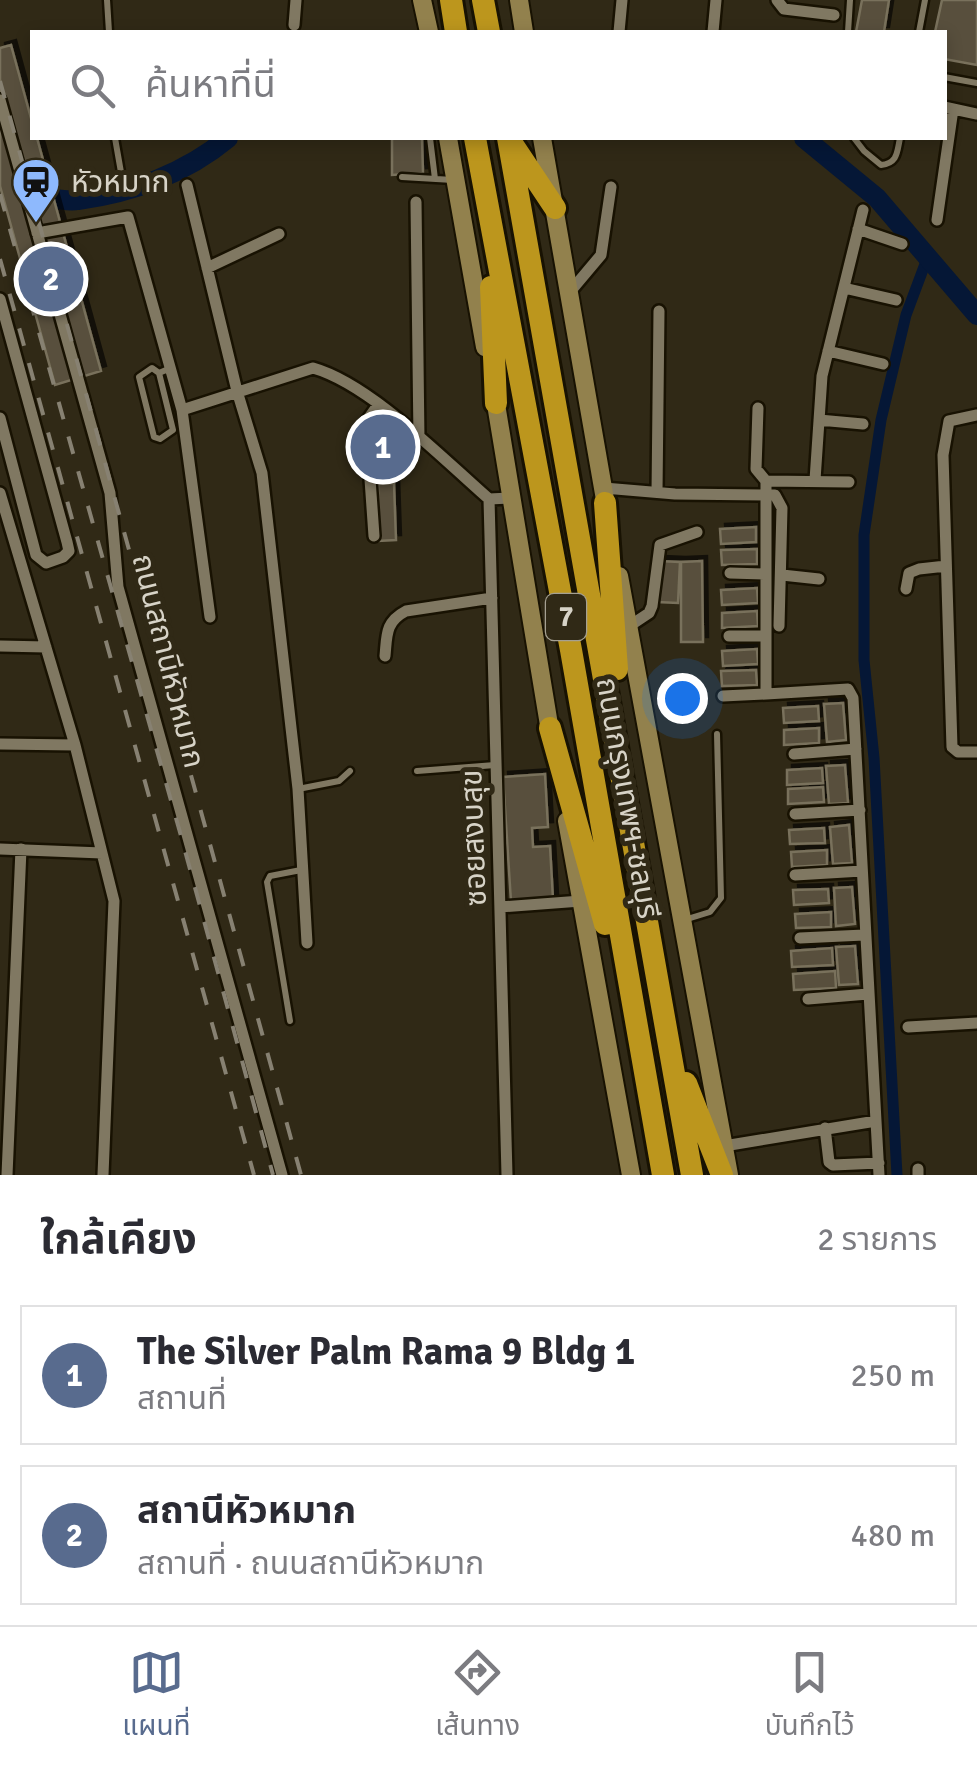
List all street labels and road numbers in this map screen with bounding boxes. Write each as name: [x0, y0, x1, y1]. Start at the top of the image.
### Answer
street label: ถนนสถานีหัวหมาก: [124, 550, 212, 772]
road number: 7: [546, 594, 586, 640]
street label: ถนนกรุงเทพฯ-ชลบุรี: [588, 675, 666, 921]
street label: ซอยสงบสุข: [453, 769, 495, 907]

